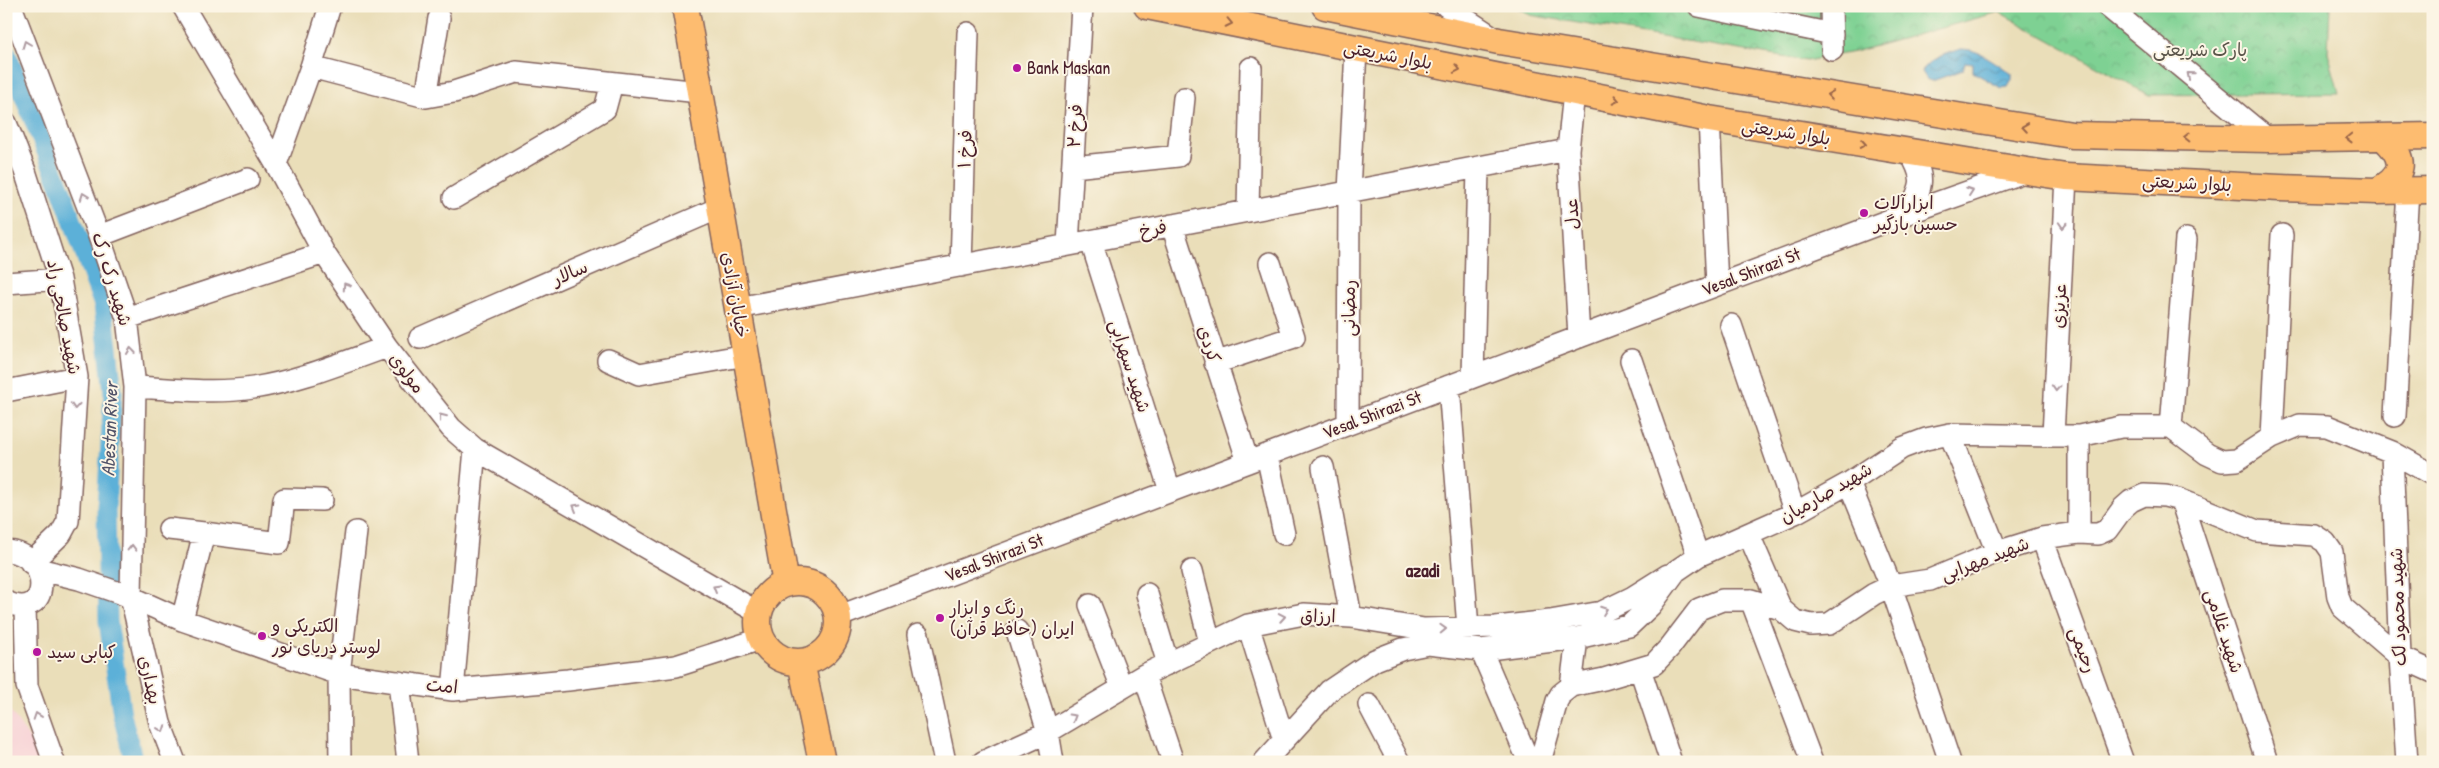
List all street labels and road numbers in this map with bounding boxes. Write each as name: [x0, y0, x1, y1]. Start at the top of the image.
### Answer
street label: بلوار شریعتی: [1342, 34, 1435, 75]
street label: فرخ ۲: [1061, 103, 1088, 149]
street label: بلوار شریعتی: [1740, 112, 1832, 151]
street label: فرخ ۱: [951, 129, 978, 169]
street label: بلوار شریعتی: [2142, 168, 2233, 197]
street label: عدل: [1558, 198, 1585, 230]
street label: فرخ: [1137, 214, 1169, 243]
street label: شهید رک رک: [86, 229, 139, 329]
street label: Vesal Shirazi St: [1698, 241, 1805, 302]
street label: خیابان آزادی: [716, 250, 755, 340]
street label: سالار: [546, 254, 592, 292]
street label: شهید صالحی راد: [41, 257, 88, 377]
street label: رمضانی: [1336, 280, 1361, 336]
street label: عزیزی: [2045, 283, 2072, 329]
street label: شهید سهرابی: [1104, 316, 1157, 416]
street label: کردی: [1192, 322, 1227, 366]
street label: مولوی: [383, 347, 431, 398]
street label: Vesal Shirazi St: [1319, 384, 1426, 445]
street label: شهید صارمیان: [1775, 456, 1876, 529]
street label: Vesal Shirazi St: [941, 527, 1048, 588]
street label: شهید مهرابی: [1937, 530, 2033, 587]
street label: شهید محمود لک: [2383, 547, 2412, 667]
street label: شهید غلامی: [2199, 586, 2250, 676]
street label: ارزاق: [1300, 603, 1336, 628]
street label: رحیمی: [2064, 623, 2103, 676]
street label: بهداری: [133, 653, 168, 707]
street label: امت: [425, 672, 459, 699]

